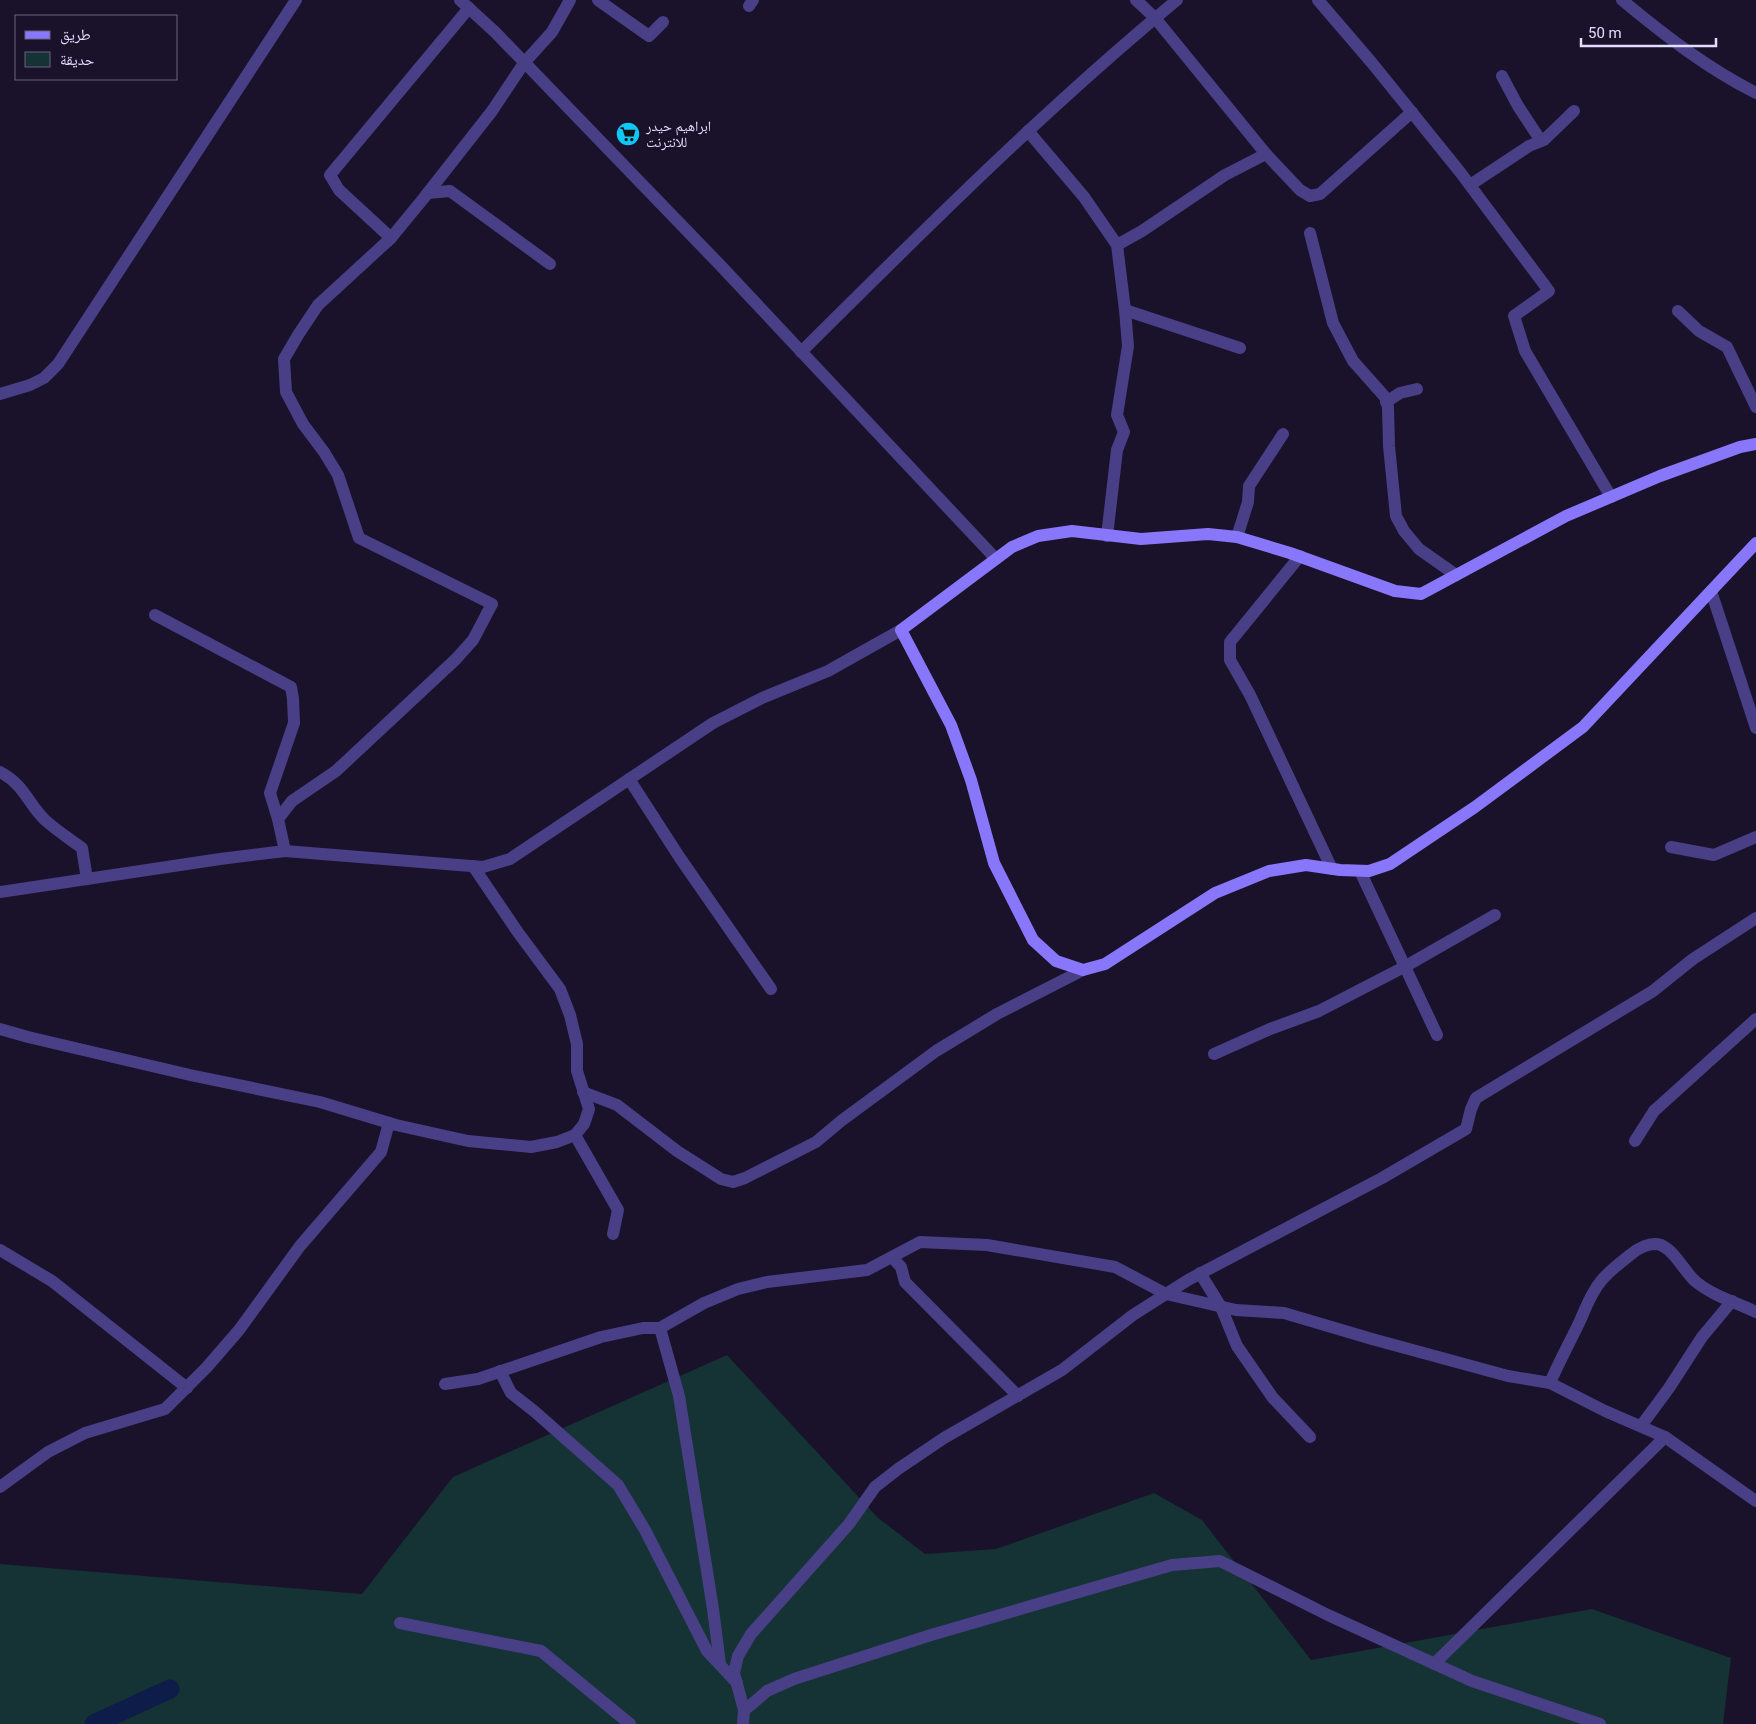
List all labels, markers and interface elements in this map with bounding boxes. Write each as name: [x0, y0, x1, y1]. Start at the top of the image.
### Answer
legend: [15, 15, 178, 80]
scale bar: [1581, 15, 1716, 47]
text: 50 m: [1588, 24, 1622, 42]
text: طريق: [60, 26, 91, 45]
text: حديقة: [60, 51, 95, 69]
place label: ابراهيم حيدر للانترنت: [645, 118, 711, 151]
supermarket icon: ابراهيم حيدر للانترنت: [615, 121, 641, 147]

